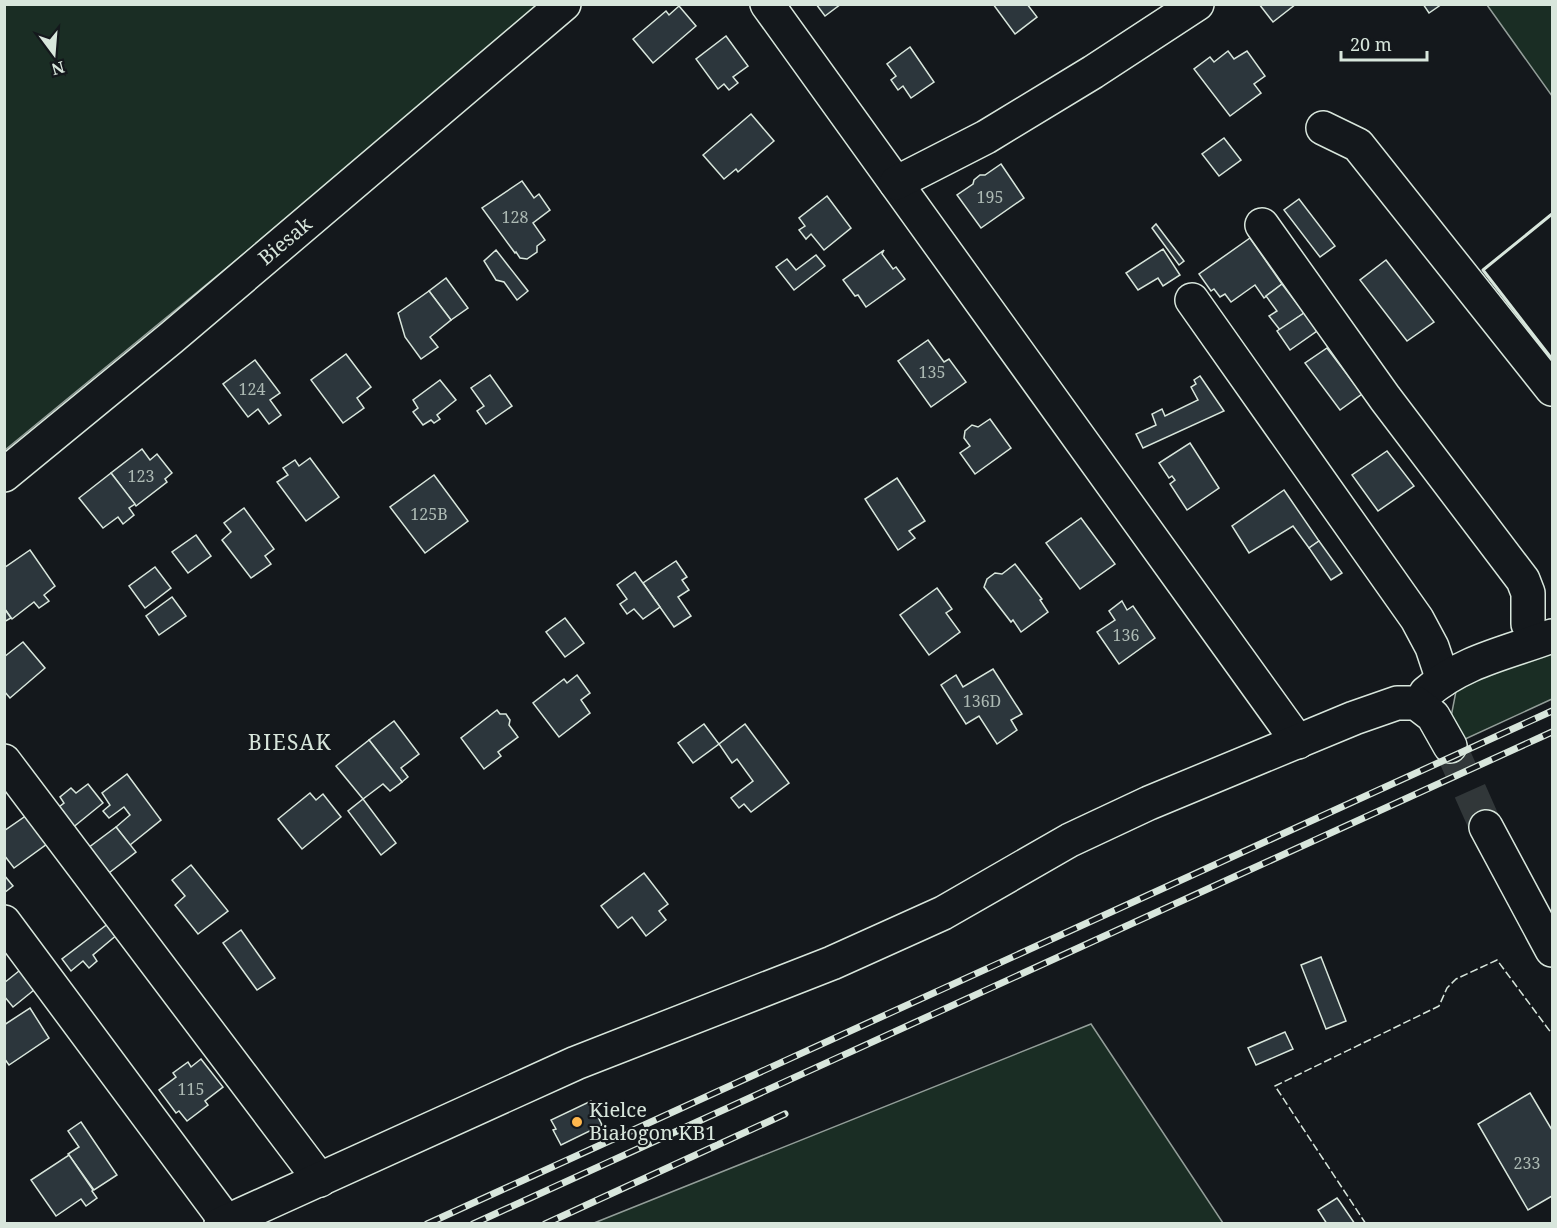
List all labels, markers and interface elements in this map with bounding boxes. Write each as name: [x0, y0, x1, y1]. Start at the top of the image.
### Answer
north arrow: [24, 24, 84, 84]
scale bar: [1341, 24, 1426, 62]
text: 20 m: [1350, 32, 1392, 56]
text: N: [49, 56, 67, 81]
house number: 195: [977, 186, 1003, 208]
house number: 128: [502, 206, 528, 228]
street label: Biesak: [252, 210, 317, 271]
house number: 135: [919, 361, 945, 383]
house number: 124: [239, 378, 265, 400]
house number: 123: [128, 465, 154, 487]
house number: 125B: [410, 503, 448, 525]
house number: 136: [1113, 624, 1139, 646]
house number: 136D: [963, 690, 1001, 712]
district label: BIESAK: [248, 728, 332, 756]
house number: 115: [178, 1078, 204, 1100]
place label: Kielce Białogon KB1: [589, 1096, 716, 1146]
marker: Kielce Białogon KB1: [570, 1115, 584, 1129]
house number: 233: [1514, 1152, 1540, 1174]

